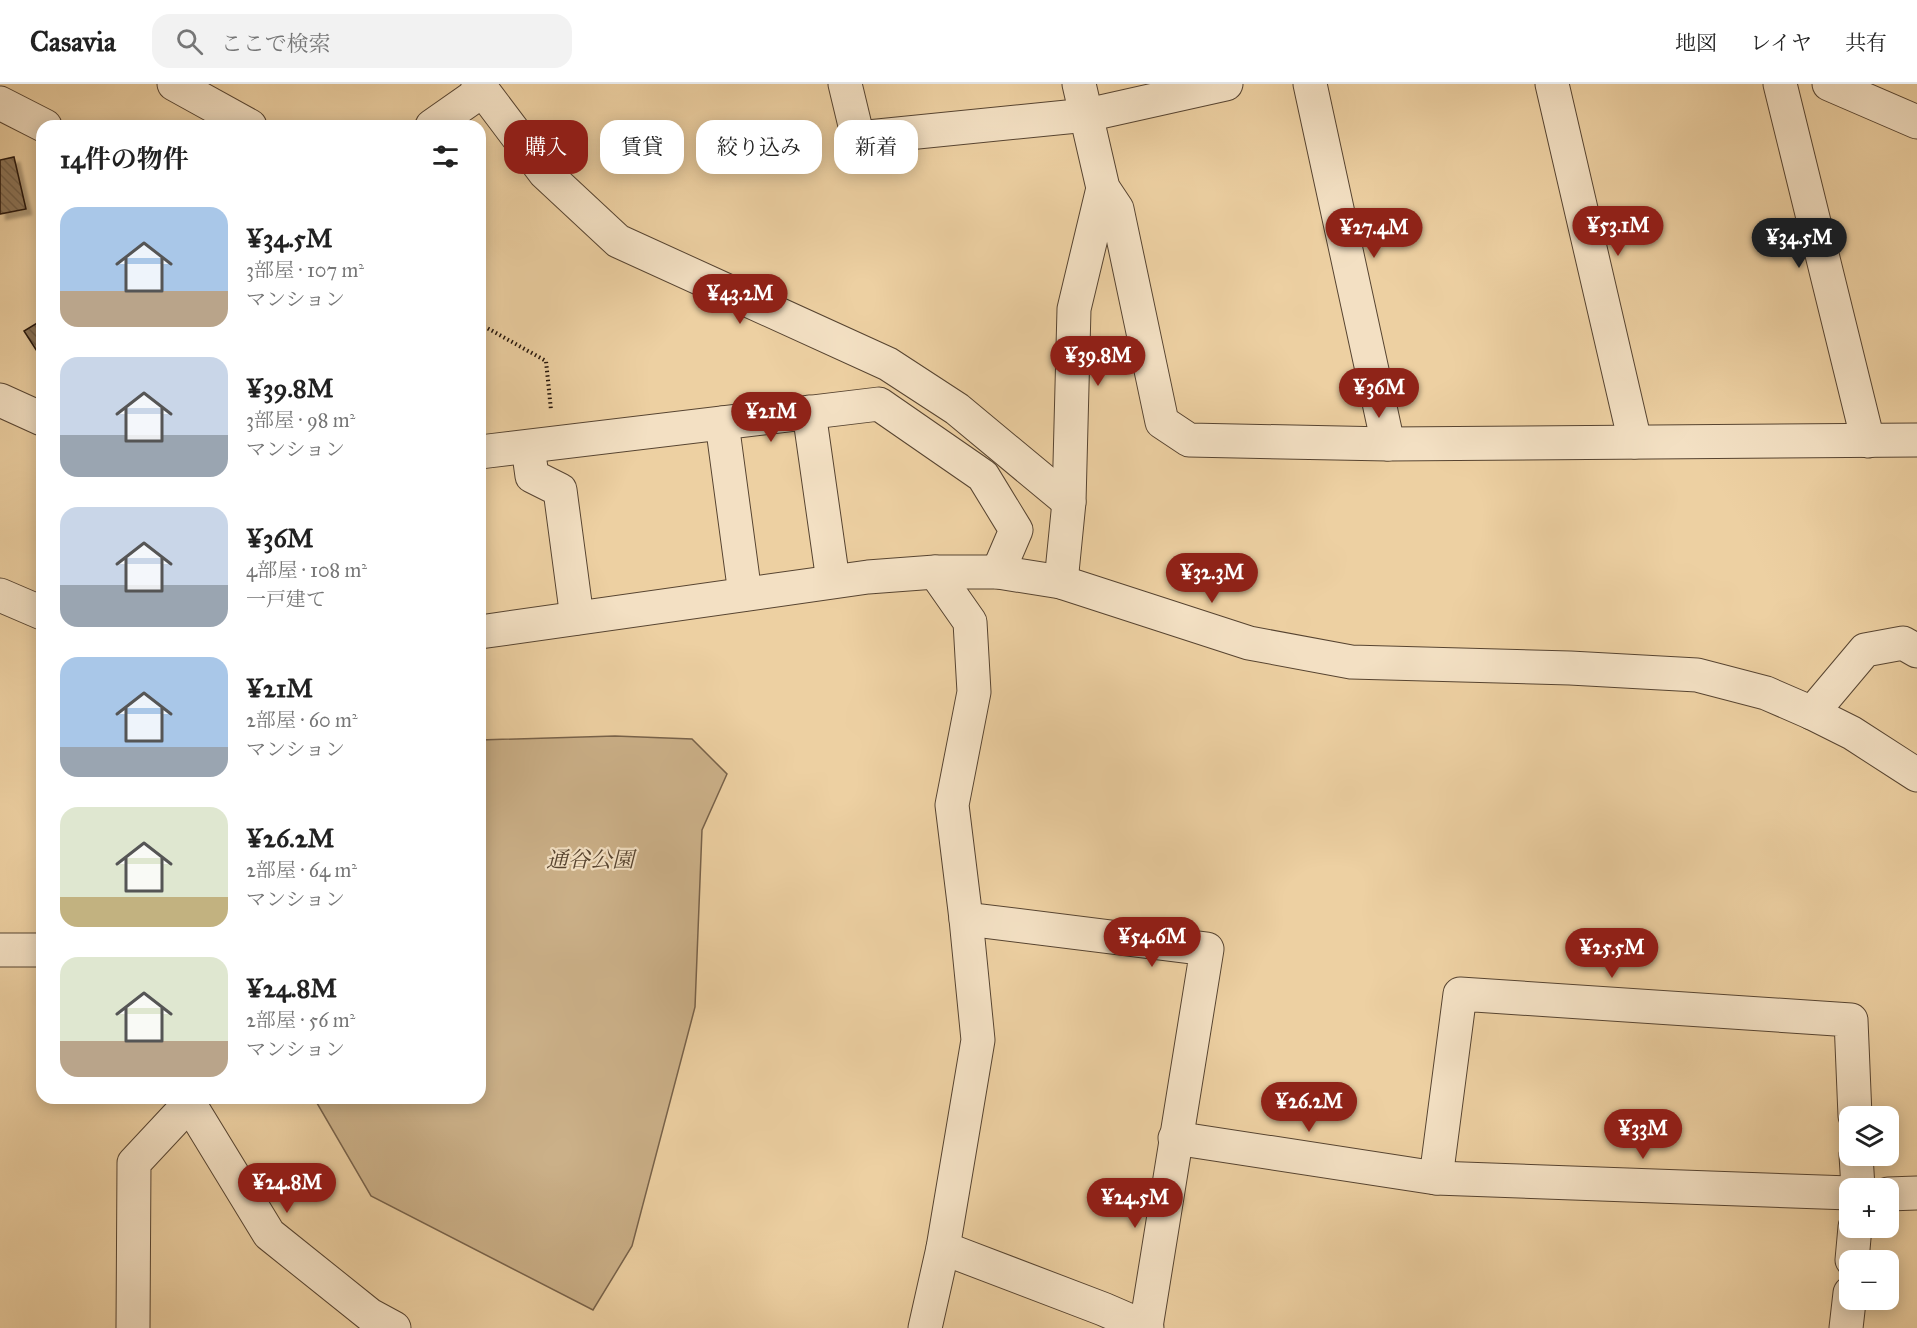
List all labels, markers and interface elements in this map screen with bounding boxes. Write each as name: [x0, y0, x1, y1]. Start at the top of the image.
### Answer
search box: [152, 14, 572, 68]
text: Casavia: [30, 24, 116, 59]
icon: search: [173, 25, 206, 58]
text: ここで検索: [221, 30, 331, 57]
text: 地図: [1675, 30, 1717, 56]
text: レイヤ: [1750, 30, 1812, 56]
text: 共有: [1845, 30, 1887, 56]
chip: 購入: [504, 120, 588, 174]
chip: 賃貸: [600, 120, 684, 174]
chip: 絞り込み: [696, 120, 822, 174]
chip: 新着: [834, 120, 918, 174]
icon: filters: [429, 140, 462, 173]
text: 14件の物件: [60, 143, 189, 175]
pin: ¥53.1M: [1569, 206, 1667, 257]
pin: ¥27.4M: [1325, 208, 1423, 259]
text: ¥53.1M: [1586, 213, 1650, 237]
text: ¥27.4M: [1340, 215, 1408, 239]
pin: ¥34.5M: [1750, 218, 1848, 269]
text: ¥34.5M: [246, 222, 332, 254]
text: ¥34.5M: [1766, 225, 1832, 249]
icon: home: [108, 231, 180, 303]
text: 3部屋 · 107 m²: [246, 258, 364, 282]
pin: ¥43.2M: [691, 274, 789, 325]
text: ¥43.2M: [707, 281, 773, 305]
text: マンション: [246, 287, 345, 311]
pin: ¥39.8M: [1049, 336, 1147, 387]
text: ¥39.8M: [1064, 343, 1132, 367]
pin: ¥36M: [1343, 368, 1415, 419]
text: ¥39.8M: [246, 372, 333, 404]
text: ¥36M: [1353, 375, 1405, 399]
icon: home: [108, 381, 180, 453]
pin: ¥21M: [735, 392, 807, 443]
text: ¥21M: [745, 399, 797, 423]
text: 3部屋 · 98 m²: [246, 408, 355, 432]
text: マンション: [246, 437, 345, 461]
text: ¥36M: [246, 522, 314, 554]
icon: home: [108, 531, 180, 603]
pin: ¥32.3M: [1163, 553, 1261, 604]
text: 4部屋 · 108 m²: [246, 558, 367, 582]
text: ¥32.3M: [1180, 560, 1244, 584]
text: 一戸建て: [246, 587, 326, 611]
text: ¥21M: [246, 672, 313, 704]
icon: home: [108, 681, 180, 753]
text: 2部屋 · 60 m²: [246, 708, 358, 732]
text: マンション: [246, 737, 345, 761]
text: ¥26.2M: [246, 822, 334, 854]
icon: home: [108, 831, 180, 903]
park label: 通谷公園: [546, 846, 637, 873]
text: 2部屋 · 64 m²: [246, 858, 357, 882]
text: マンション: [246, 887, 345, 911]
pin: ¥54.6M: [1103, 917, 1201, 968]
text: ¥54.6M: [1118, 924, 1186, 948]
pin: ¥25.5M: [1563, 928, 1661, 979]
text: ¥25.5M: [1579, 935, 1645, 959]
text: ¥24.8M: [246, 972, 337, 1004]
icon: home: [108, 981, 180, 1053]
text: 2部屋 · 56 m²: [246, 1008, 355, 1032]
text: マンション: [246, 1037, 345, 1061]
pin: ¥26.2M: [1260, 1082, 1358, 1133]
text: ¥26.2M: [1275, 1089, 1343, 1113]
map controls: [1839, 1106, 1899, 1310]
button: layers: [1839, 1106, 1899, 1166]
pin: ¥33M: [1607, 1109, 1679, 1160]
text: ¥33M: [1618, 1116, 1668, 1140]
pin: ¥24.8M: [238, 1163, 336, 1214]
text: ¥24.8M: [252, 1170, 322, 1194]
pin: ¥24.5M: [1086, 1178, 1184, 1229]
button: +: [1839, 1178, 1899, 1238]
text: ¥24.5M: [1101, 1185, 1169, 1209]
button: −: [1839, 1250, 1899, 1310]

